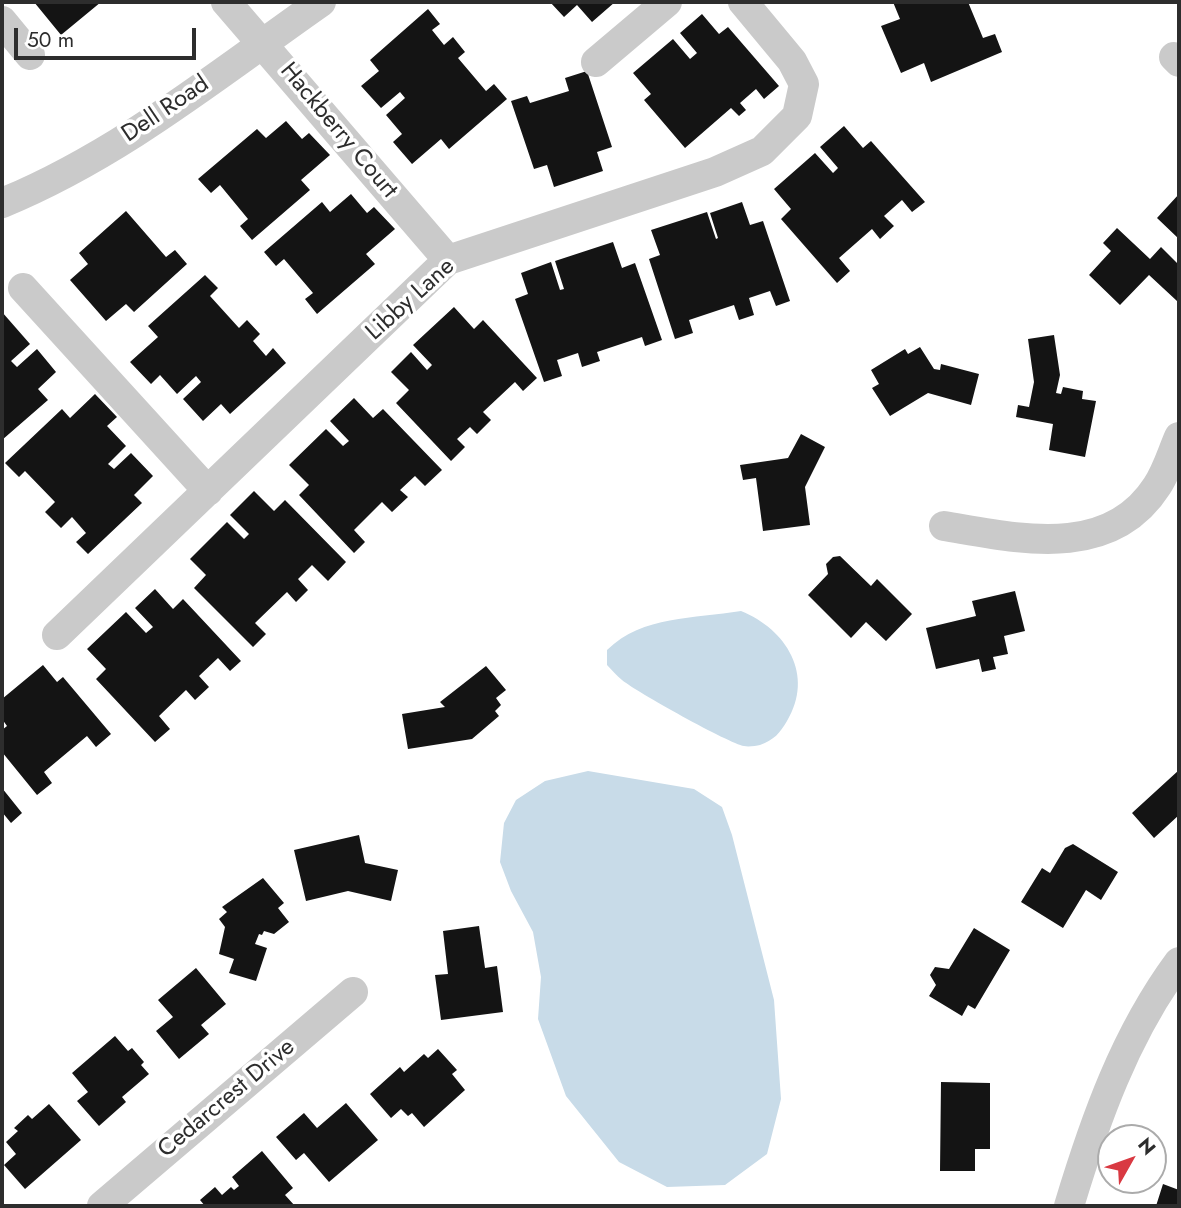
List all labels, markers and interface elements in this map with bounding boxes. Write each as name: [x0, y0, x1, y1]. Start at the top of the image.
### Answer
scale bar: [18, 14, 200, 58]
text: 50 m: [27, 25, 74, 55]
street label: Hackberry Court: [273, 57, 403, 205]
street label: Dell Road: [117, 70, 215, 150]
street label: Libby Lane: [361, 253, 461, 347]
street label: Cedarcrest Drive: [153, 1033, 301, 1165]
north arrow: [1097, 1124, 1167, 1194]
text: N: [1132, 1132, 1162, 1161]

